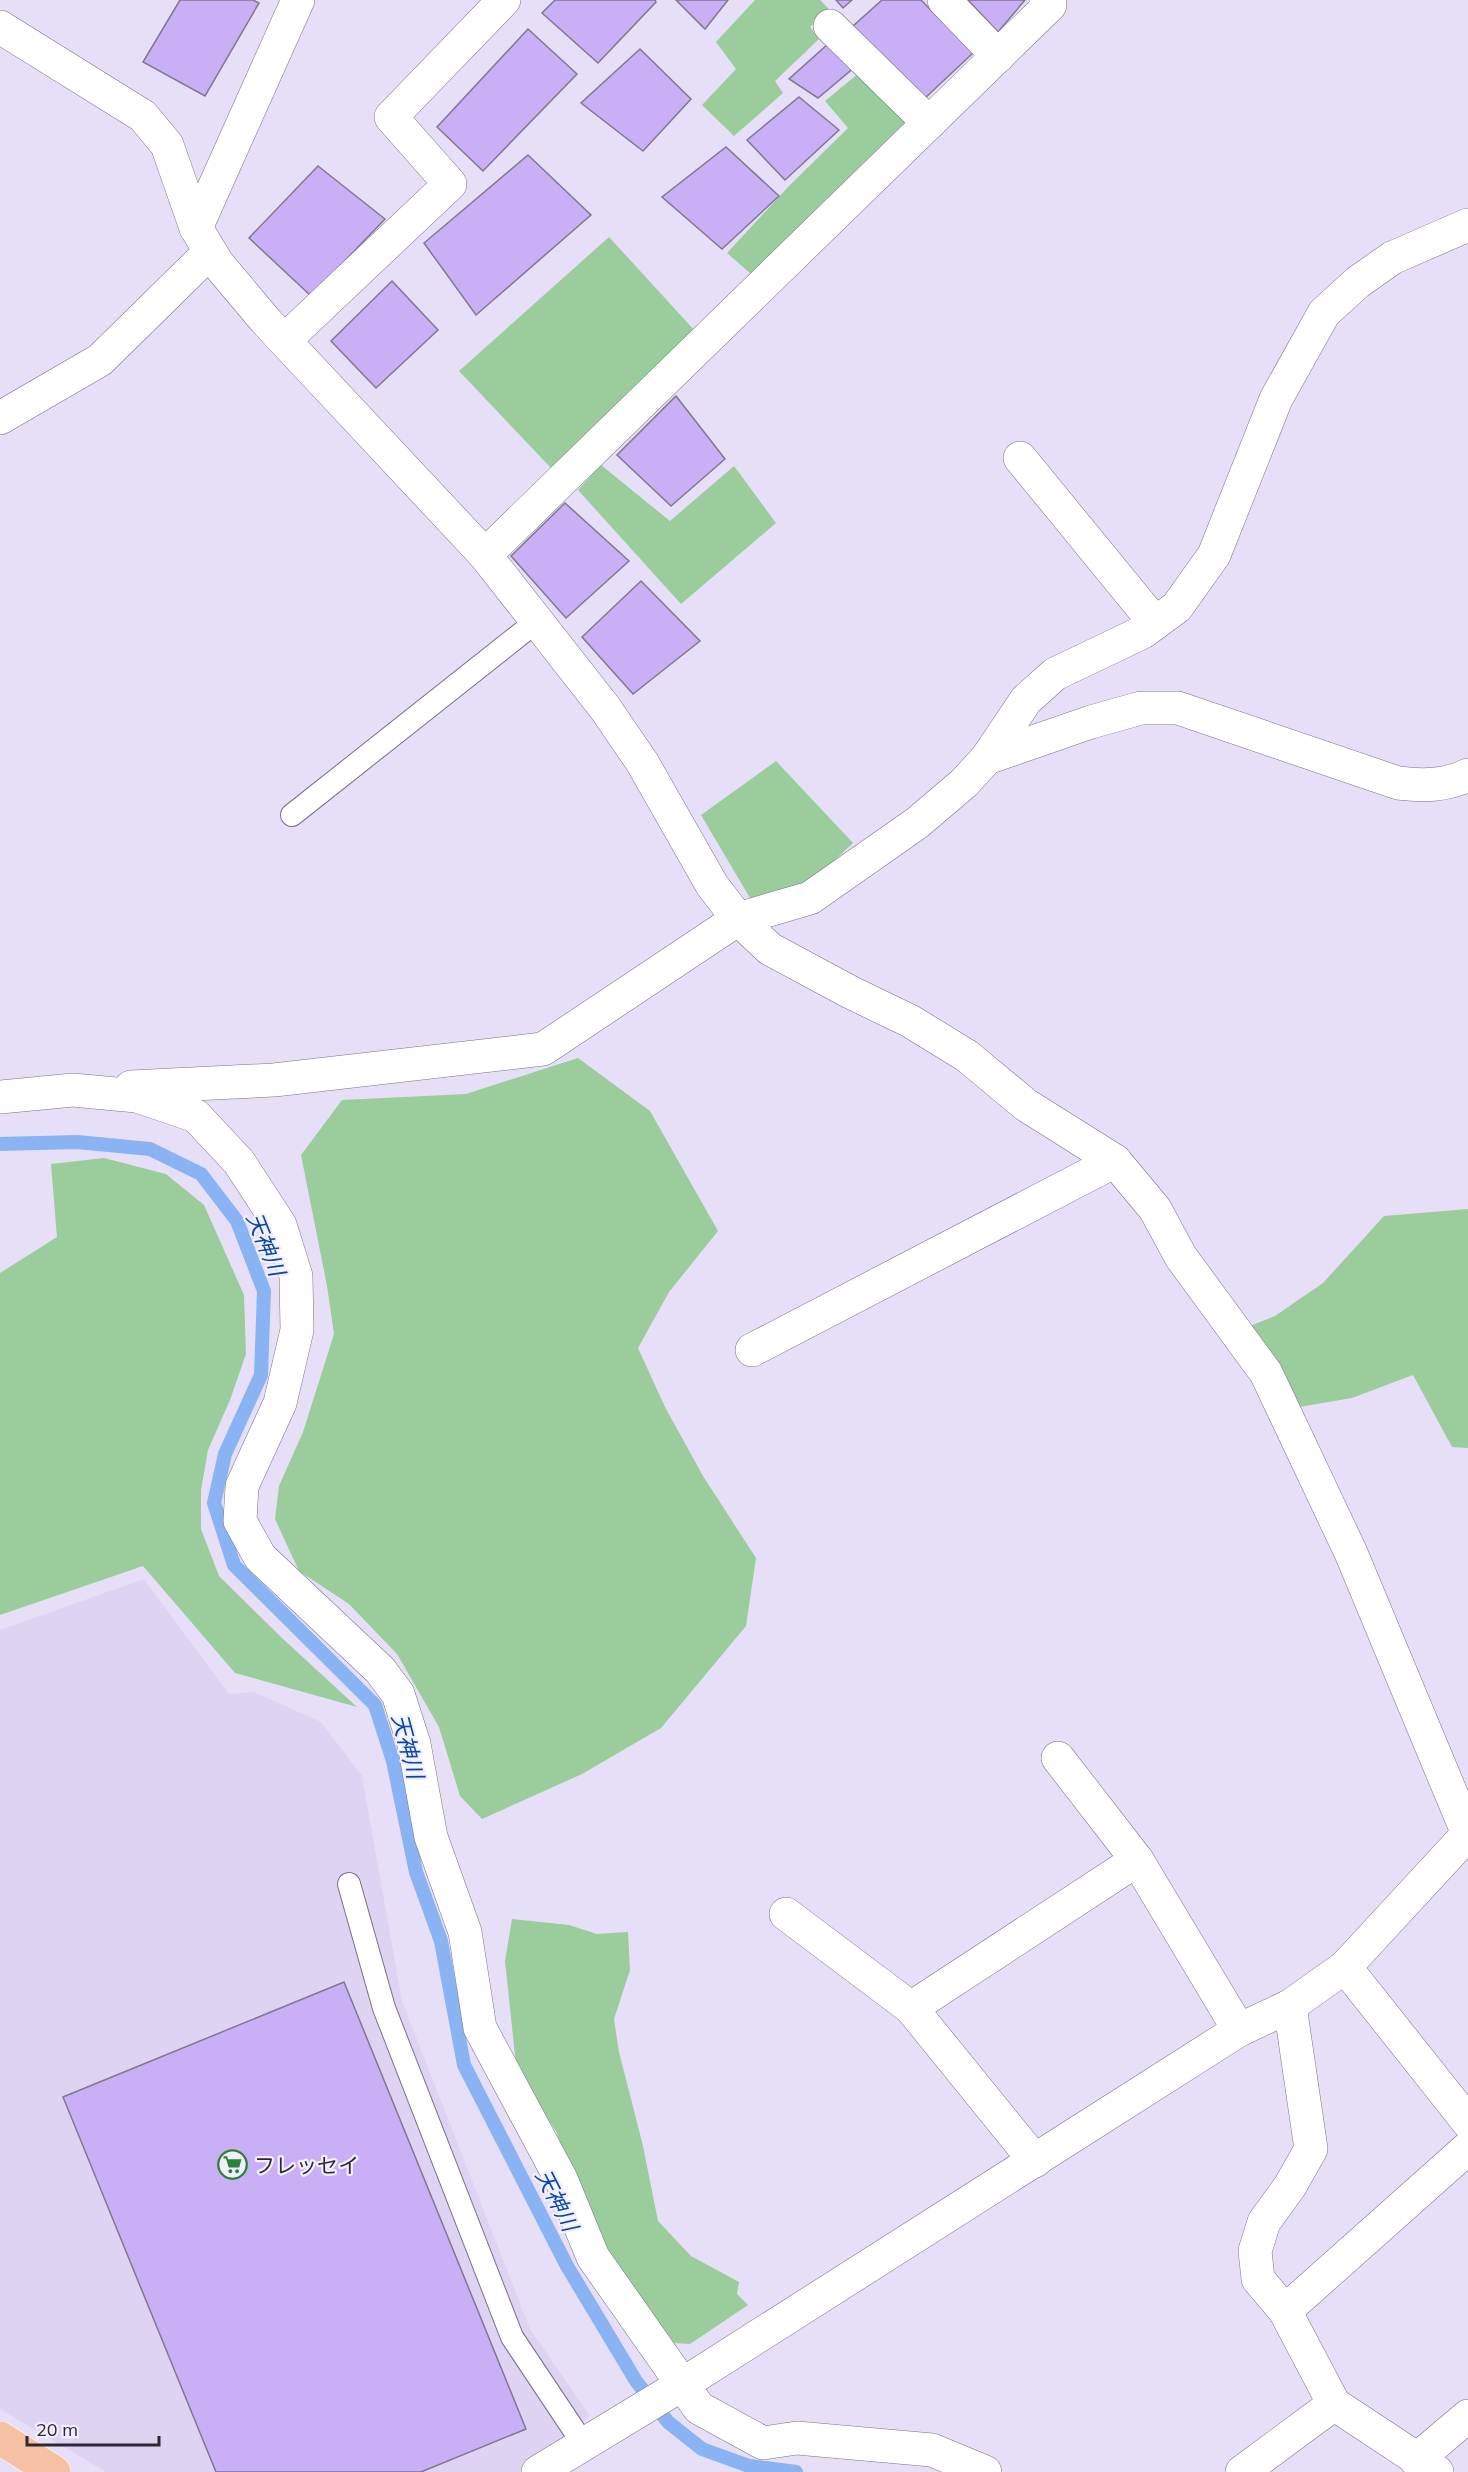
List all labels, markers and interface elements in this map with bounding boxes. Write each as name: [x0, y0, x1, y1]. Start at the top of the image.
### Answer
water label: 天神川: [241, 1208, 292, 1282]
water label: 天神川: [386, 1710, 431, 1783]
supermarket icon: フレッセイ: [217, 2149, 249, 2181]
place label: フレッセイ: [254, 2152, 359, 2178]
water label: 天神川: [530, 2164, 585, 2238]
scale bar: [27, 2409, 159, 2447]
text: 20 m: [36, 2418, 78, 2441]

